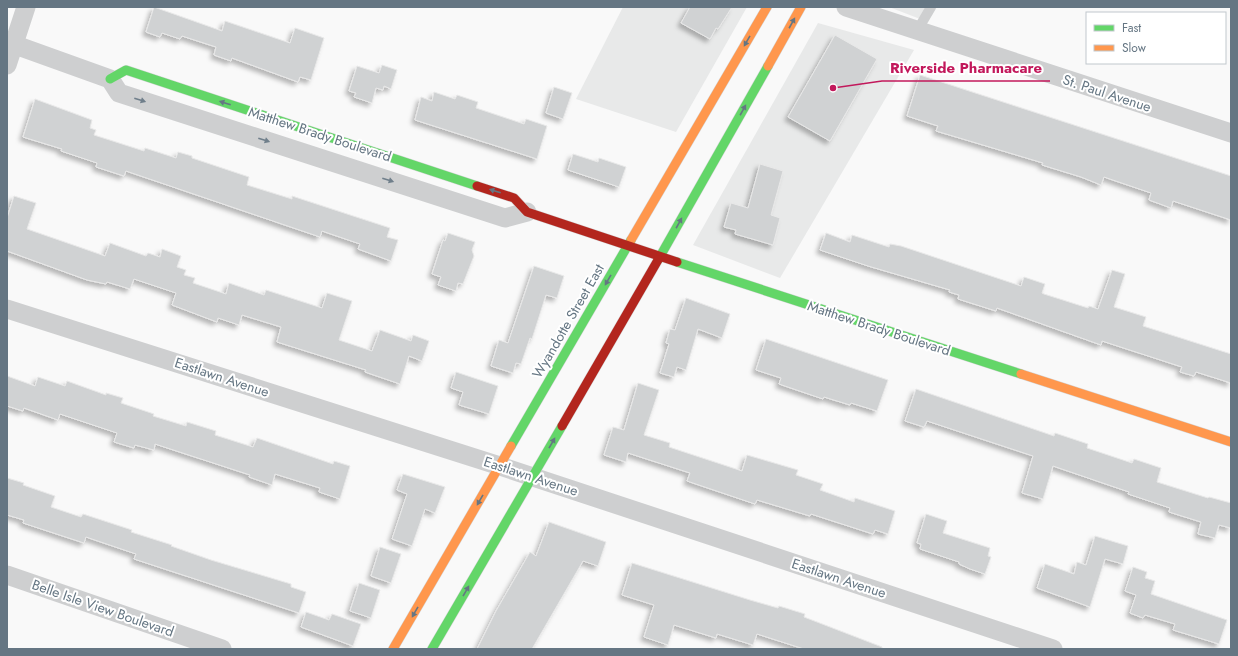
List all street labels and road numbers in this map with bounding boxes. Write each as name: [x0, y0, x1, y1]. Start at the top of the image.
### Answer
street label: St. Paul Avenue: [1060, 69, 1154, 117]
street label: Matthew Brady Boulevard: [246, 101, 394, 167]
street label: Wyandotte Street East: [527, 260, 609, 382]
street label: Matthew Brady Boulevard: [805, 295, 953, 361]
street label: Eastlawn Avenue: [172, 352, 272, 402]
street label: Eastlawn Avenue: [481, 451, 581, 501]
street label: Eastlawn Avenue: [789, 553, 889, 603]
street label: Belle Isle View Boulevard: [29, 574, 177, 642]

